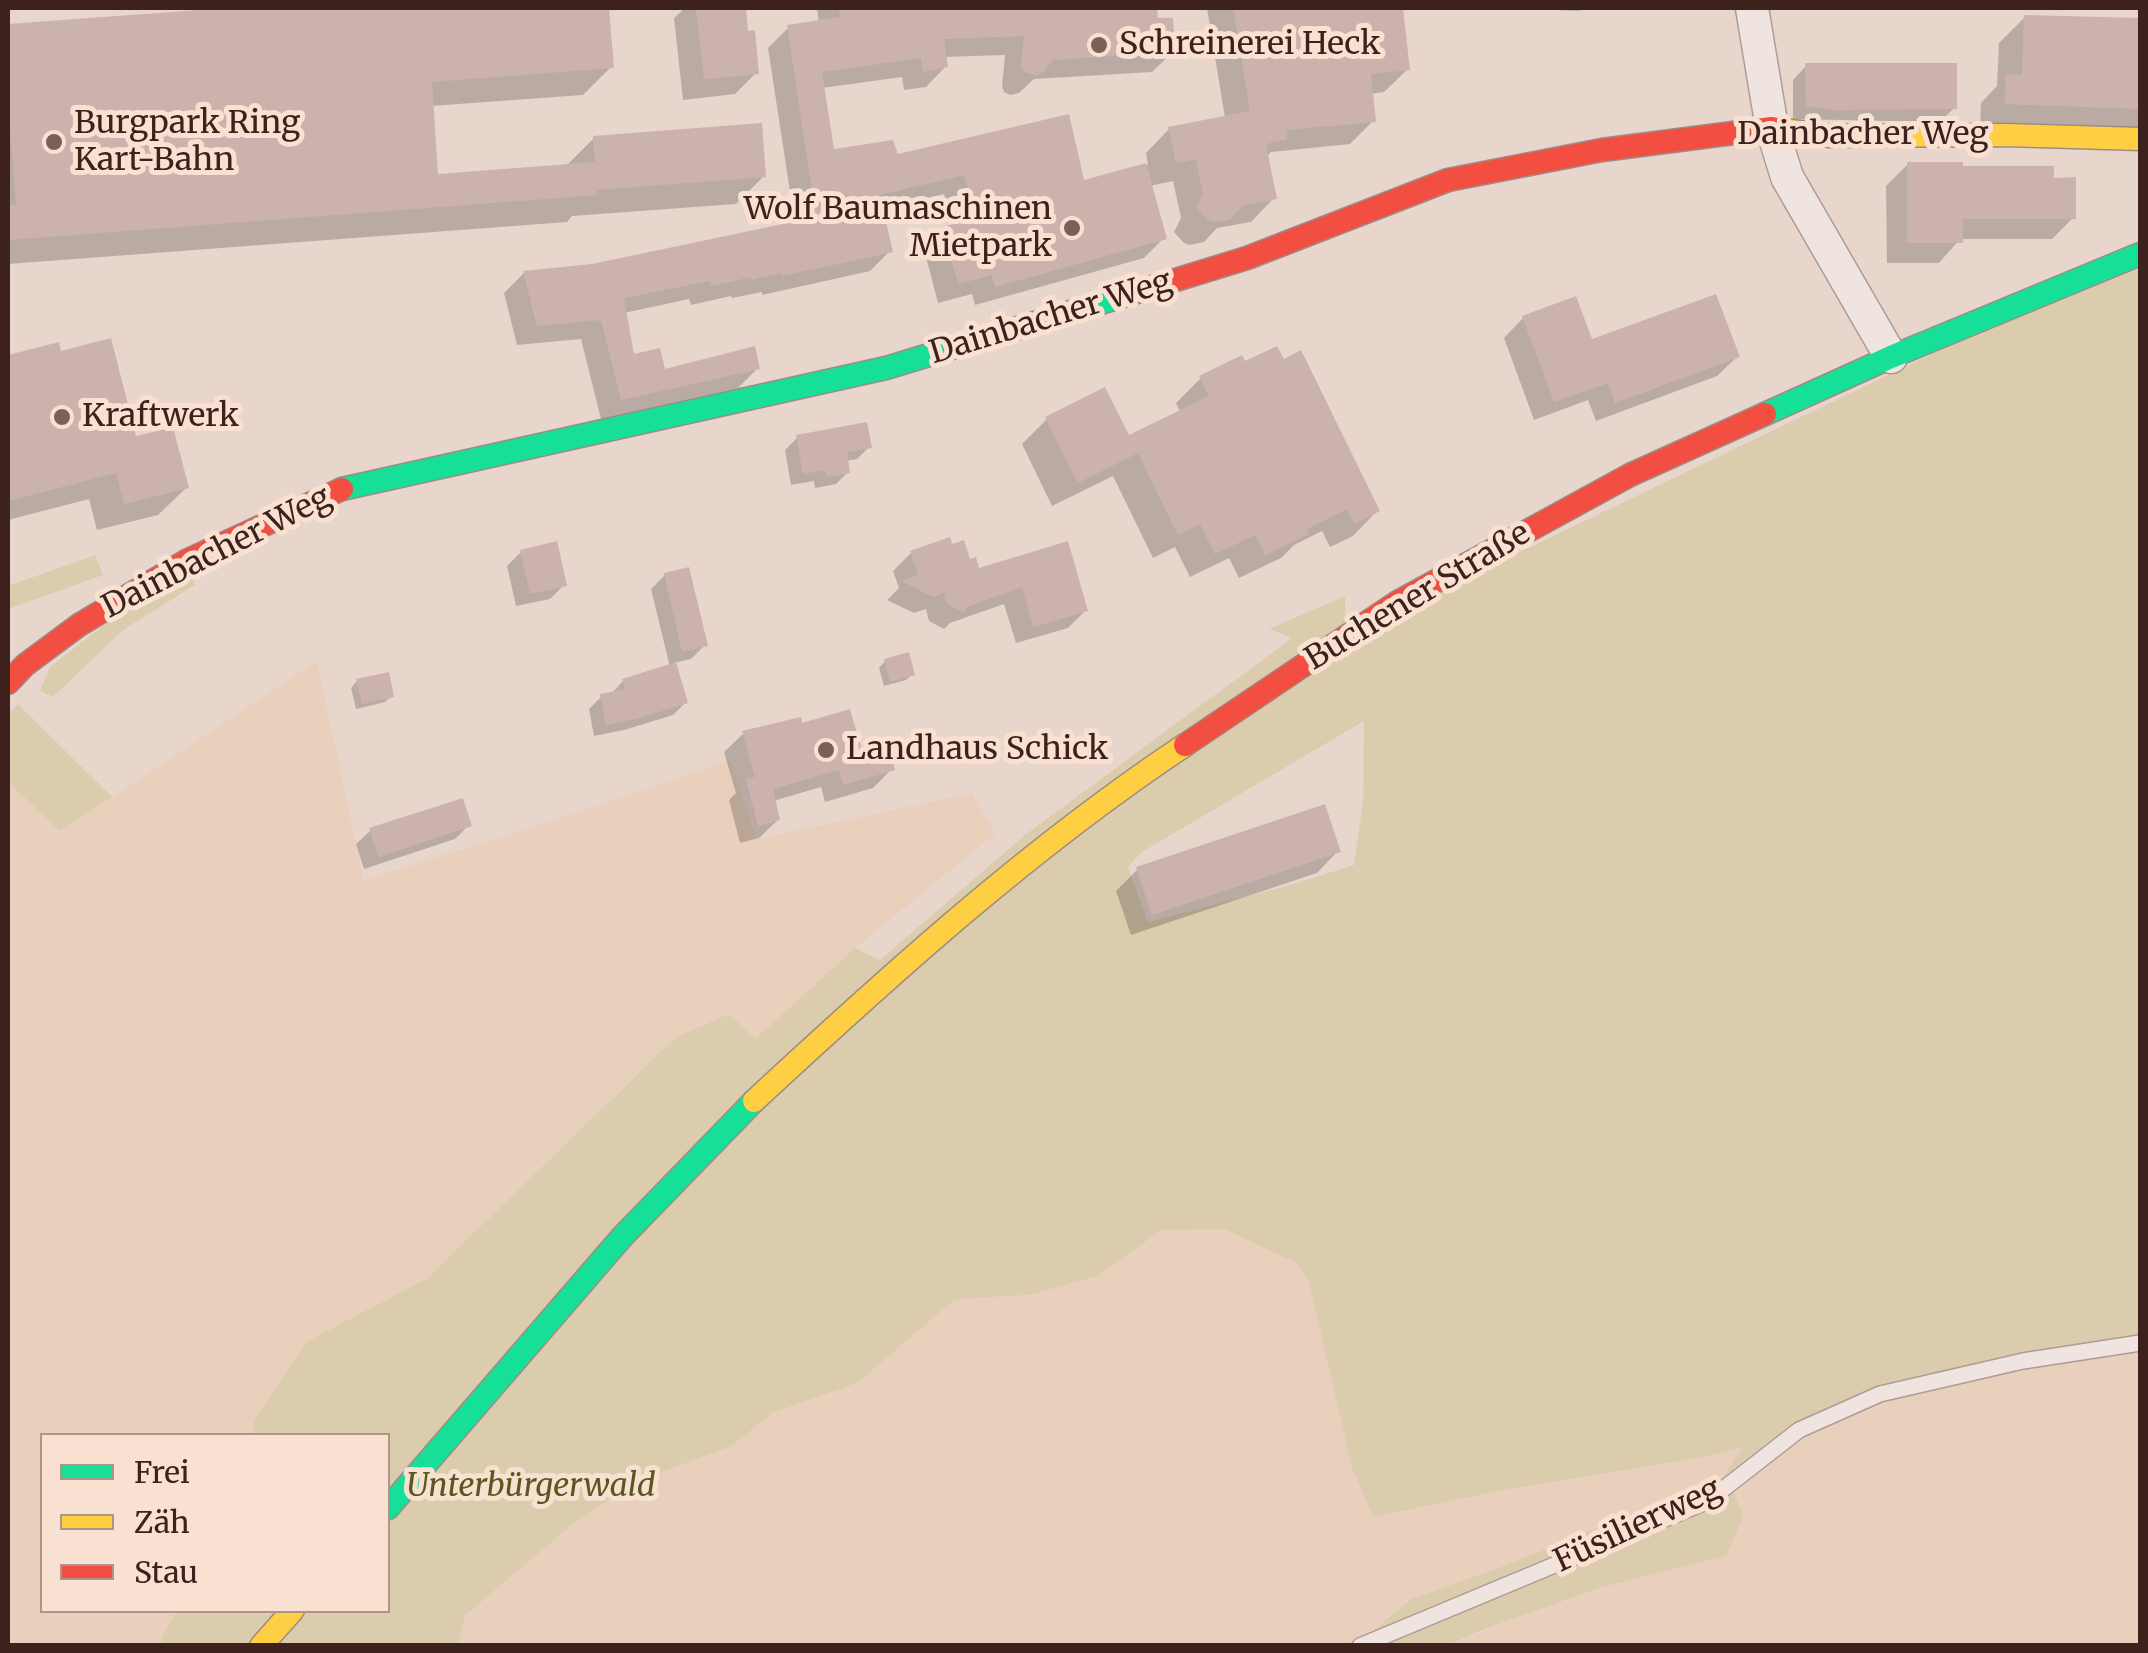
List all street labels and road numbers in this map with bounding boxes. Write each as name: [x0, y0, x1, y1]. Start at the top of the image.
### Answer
street label: Dainbacher Weg: [1737, 116, 1989, 154]
street label: Dainbacher Weg: [925, 263, 1177, 373]
street label: Dainbacher Weg: [96, 479, 338, 627]
street label: Buchener Straße: [1299, 515, 1537, 679]
street label: Füsilierweg: [1548, 1471, 1728, 1581]

